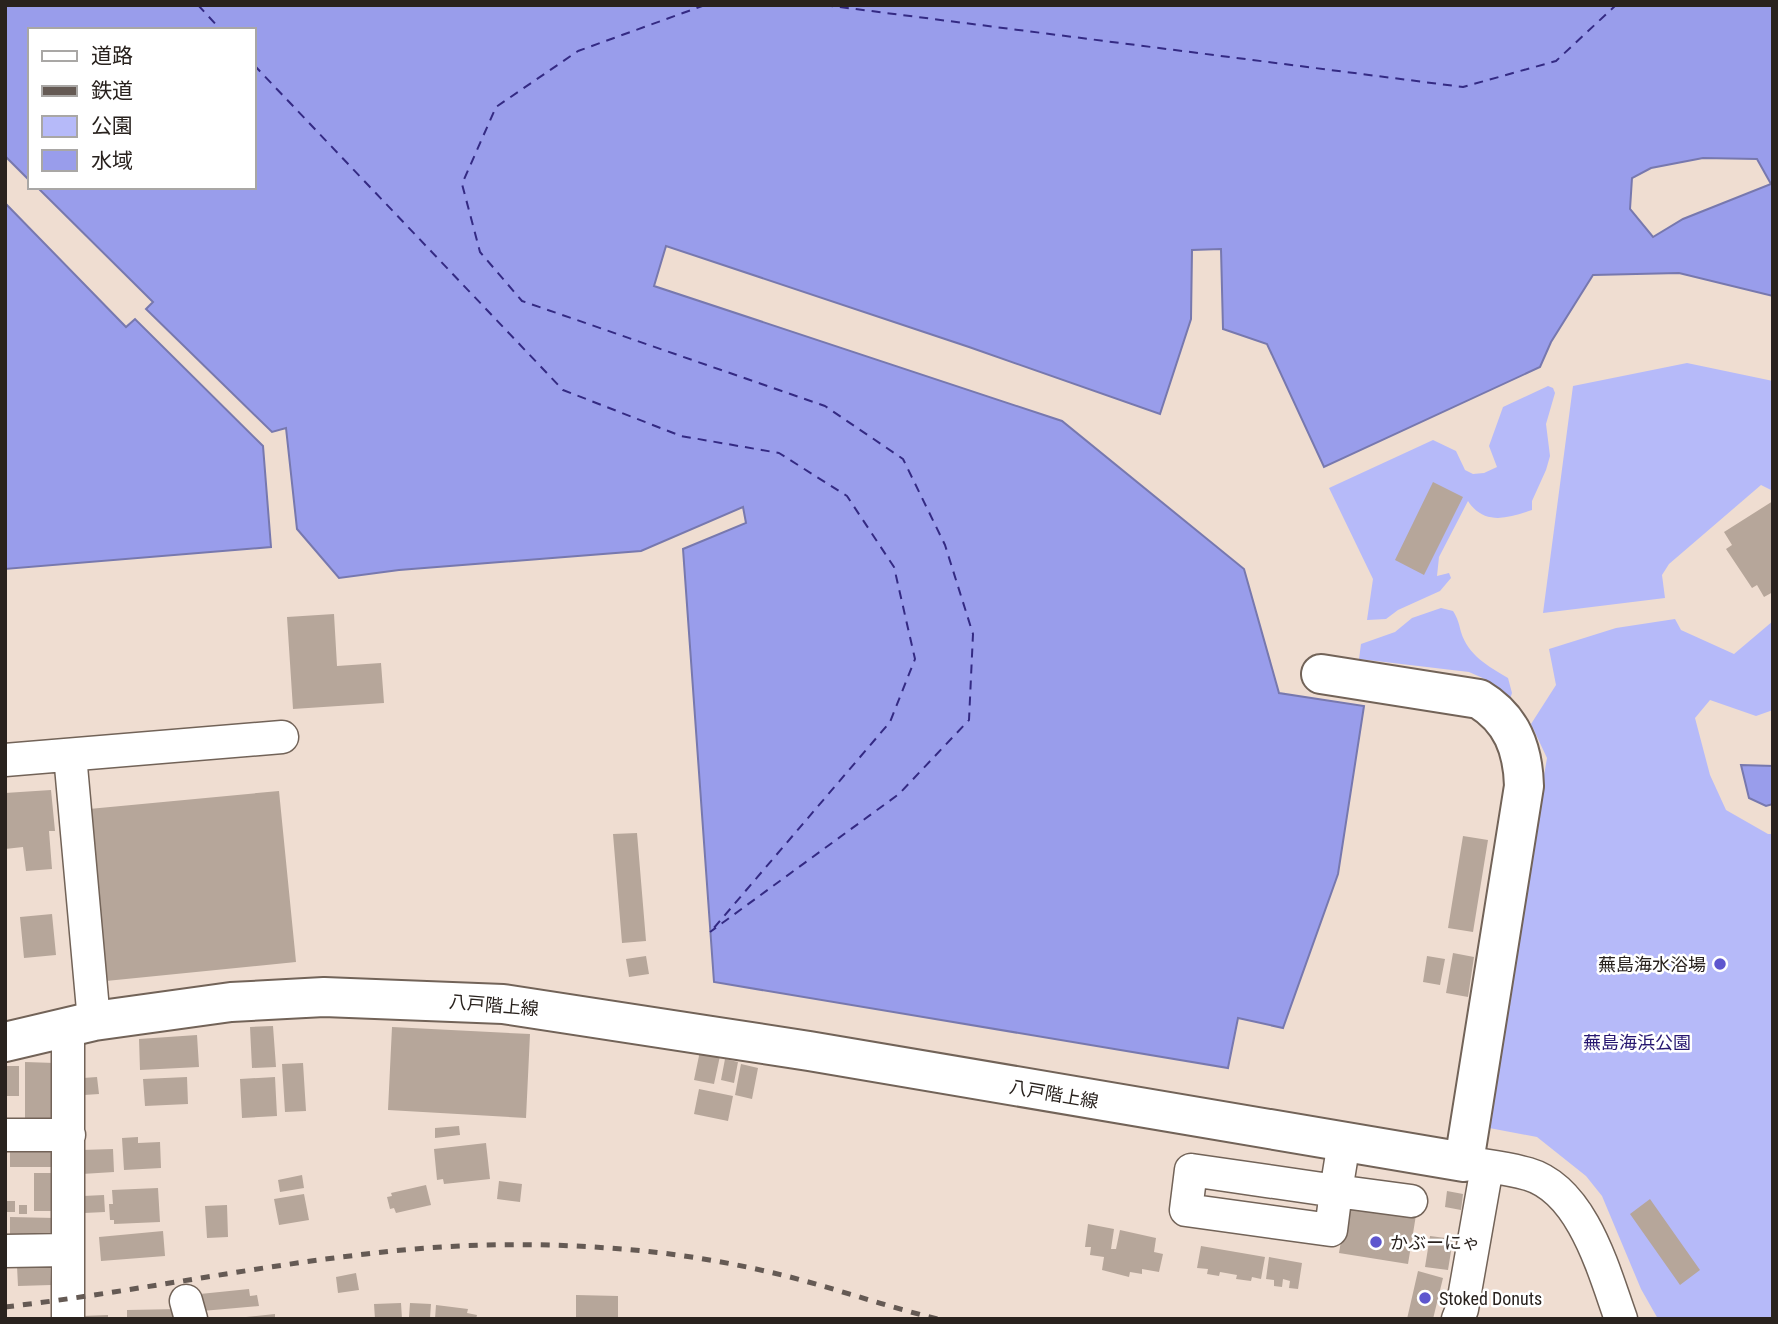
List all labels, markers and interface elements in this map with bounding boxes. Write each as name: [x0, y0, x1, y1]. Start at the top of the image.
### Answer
legend: [28, 28, 256, 189]
text: 道路: [91, 44, 133, 68]
text: 鉄道: [91, 79, 133, 103]
text: 公園: [91, 114, 133, 138]
text: 水域: [91, 149, 133, 173]
place label: 蕪島海水浴場: [1598, 954, 1706, 975]
marker: 蕪島海水浴場: [1712, 956, 1728, 972]
street label: 八戸階上線: [448, 991, 540, 1019]
park label: 蕪島海浜公園: [1583, 1032, 1691, 1053]
street label: 八戸階上線: [1008, 1076, 1100, 1112]
place label: かぶーにゃ: [1390, 1232, 1480, 1253]
marker: かぶーにゃ: [1368, 1234, 1384, 1250]
place label: Stoked Donuts: [1439, 1288, 1542, 1309]
marker: Stoked Donuts: [1417, 1290, 1433, 1306]

